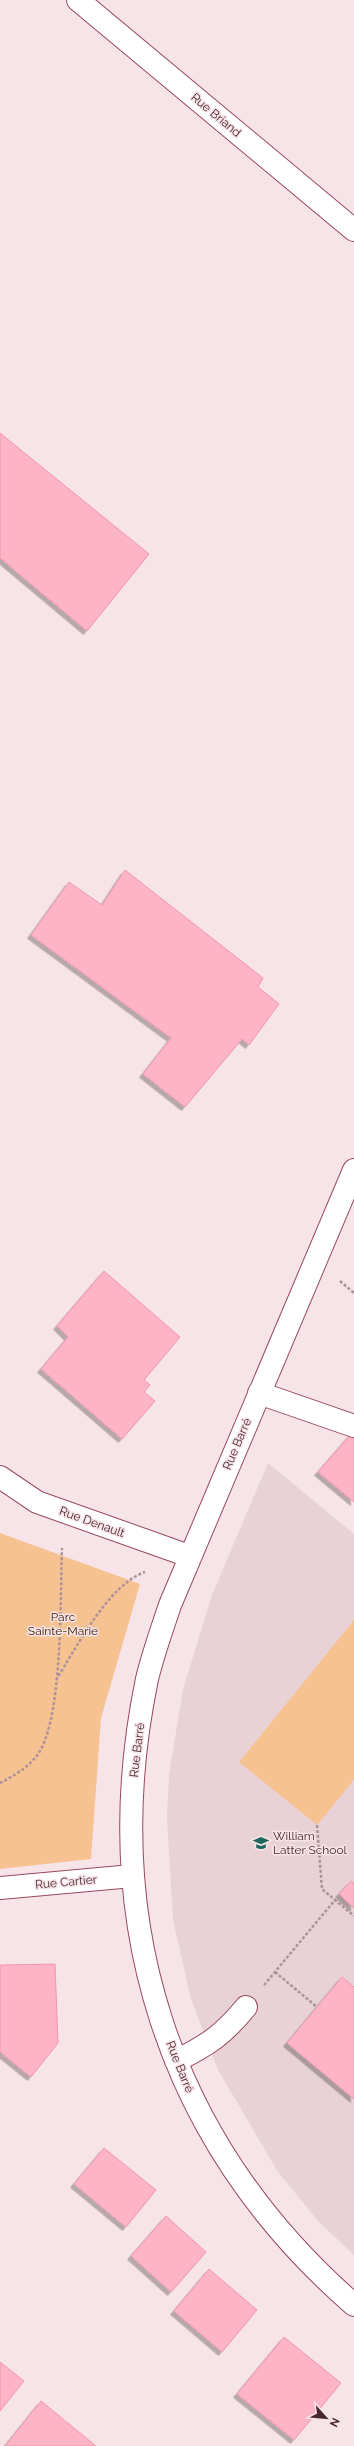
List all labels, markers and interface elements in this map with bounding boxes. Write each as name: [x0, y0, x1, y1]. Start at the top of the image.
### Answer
street label: Rue Briand: [188, 90, 244, 140]
street label: Rue Barré: [220, 1416, 254, 1472]
street label: Rue Denault: [57, 1504, 127, 1540]
park label: Parc Sainte-Marie: [28, 1610, 98, 1638]
street label: Rue Barré: [127, 1722, 147, 1778]
place label: William Latter School: [273, 1829, 348, 1857]
school or university icon: William Latter School: [252, 1834, 270, 1852]
street label: Rue Cartier: [35, 1872, 98, 1892]
street label: Rue Barré: [163, 2039, 197, 2095]
north arrow: [306, 2398, 346, 2438]
text: N: [327, 2416, 342, 2429]

